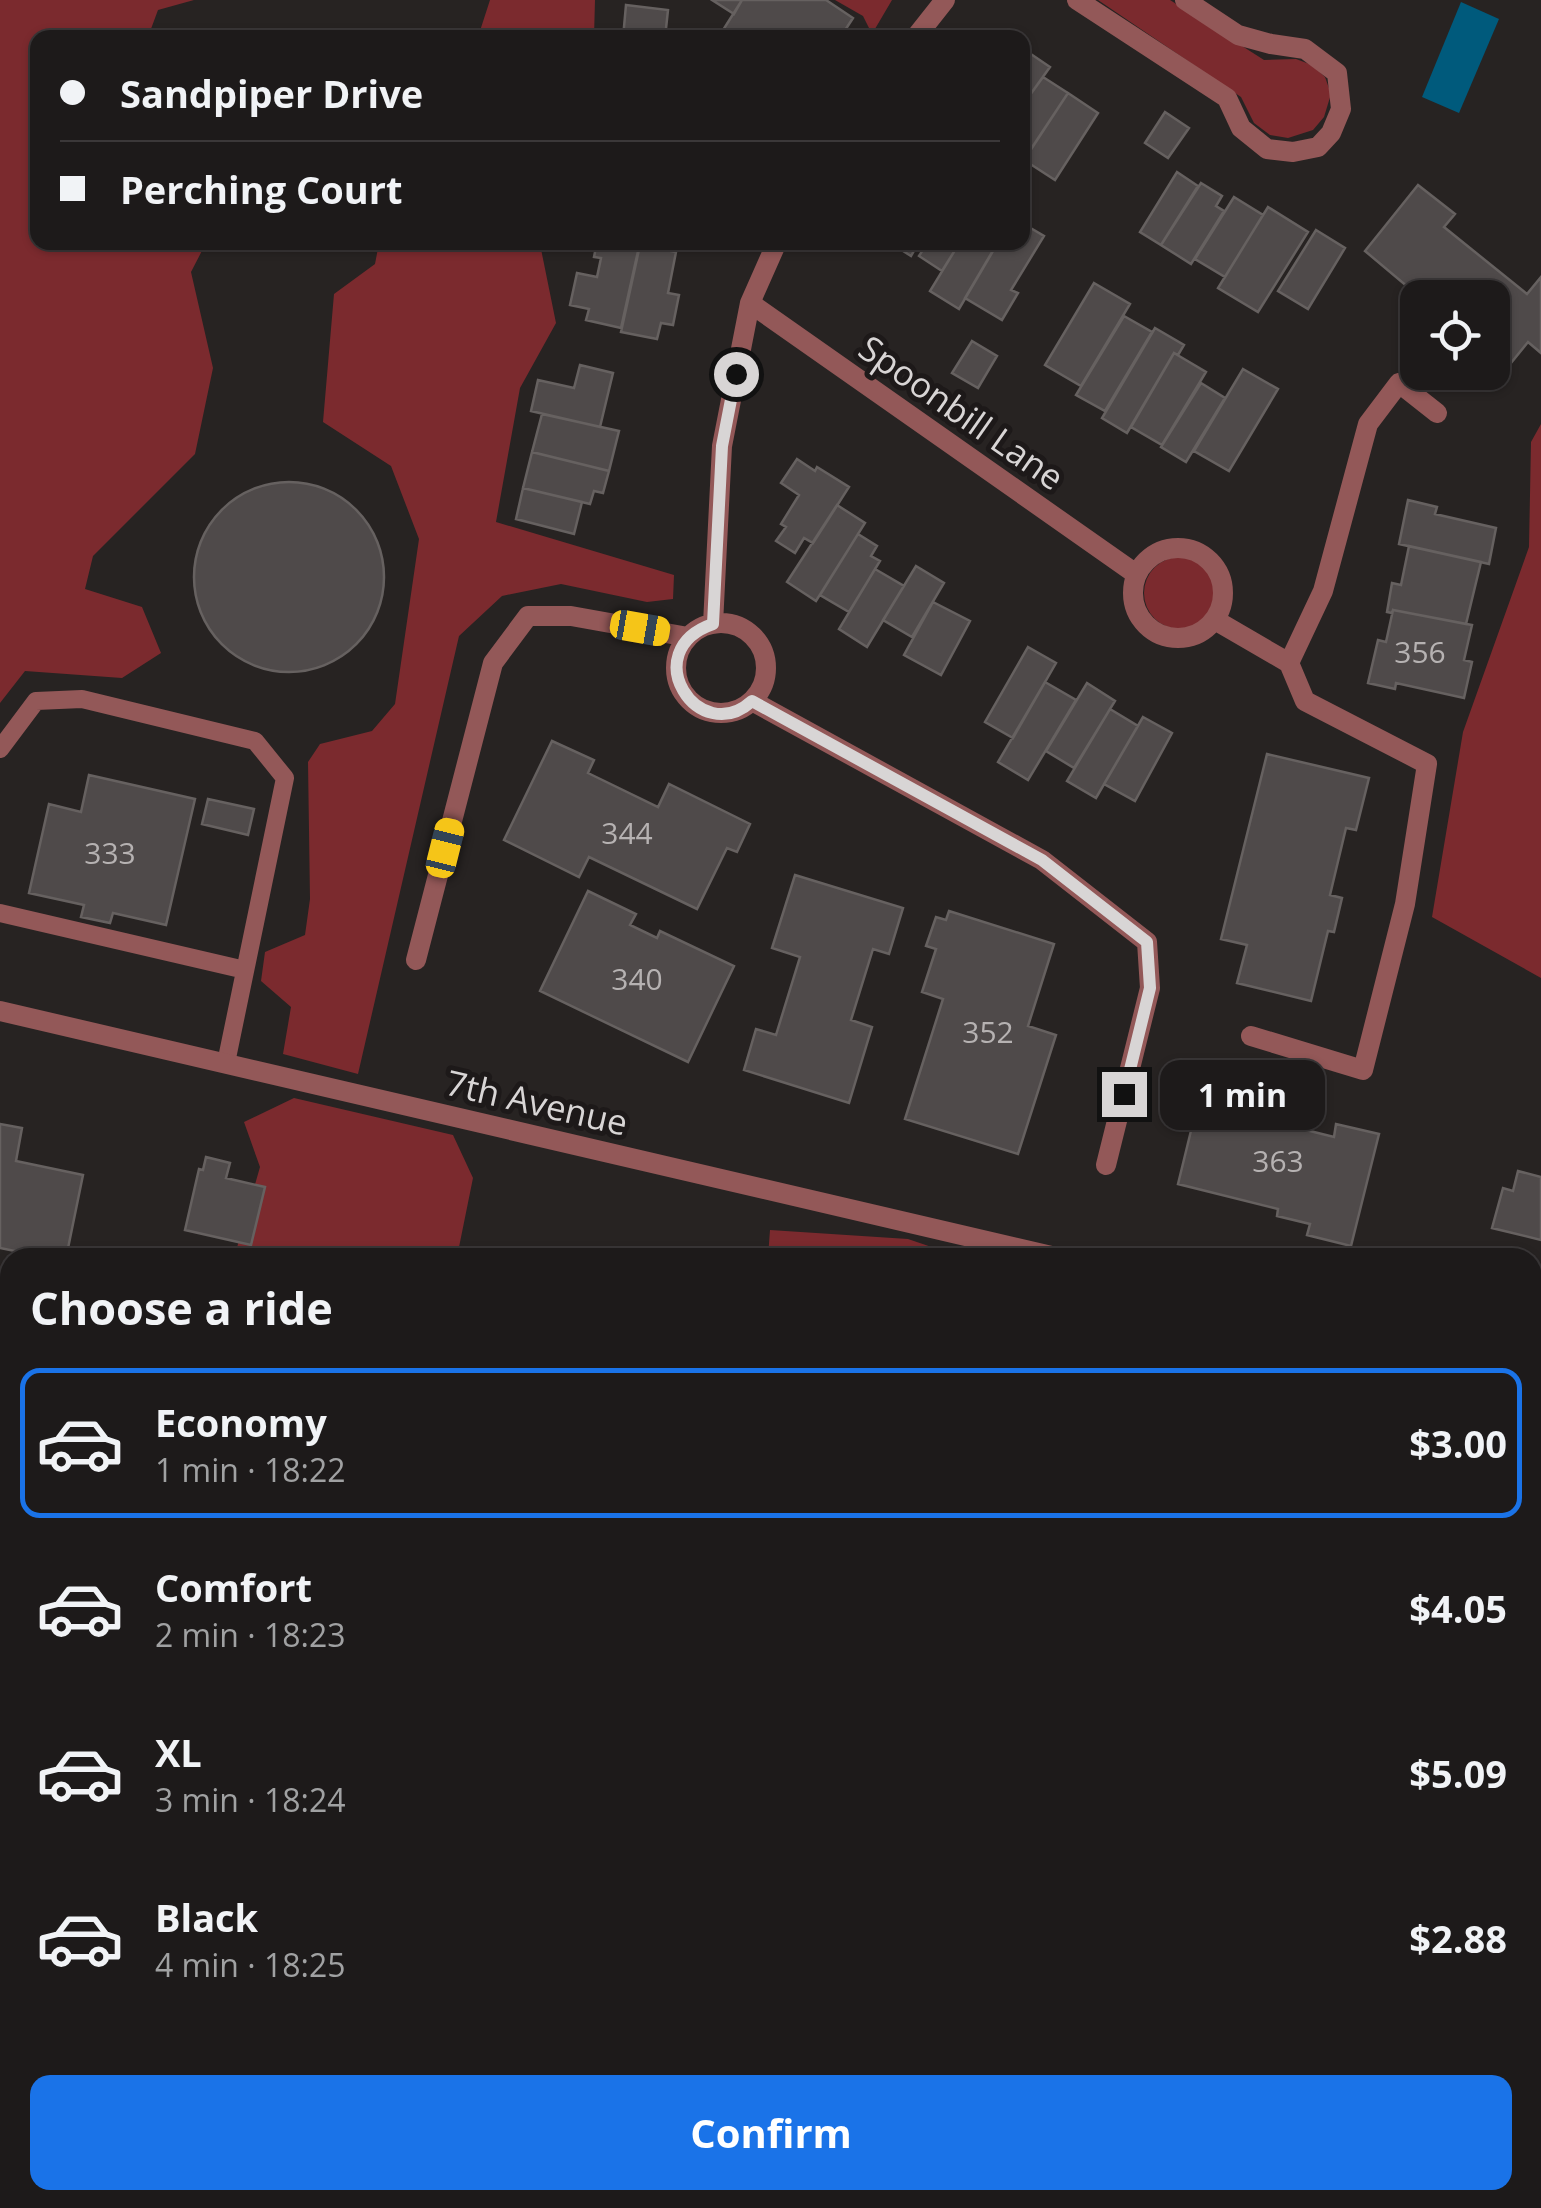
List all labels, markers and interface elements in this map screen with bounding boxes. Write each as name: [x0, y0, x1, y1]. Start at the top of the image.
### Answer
text: Sandpiper Drive: [120, 67, 423, 119]
text: Perching Court: [120, 163, 402, 215]
map controls: [1400, 280, 1510, 390]
button: locate: [1400, 280, 1510, 390]
street label: Spoonbill Lane: [850, 324, 1074, 500]
route start: [714, 352, 759, 397]
car: [608, 608, 672, 648]
house number: 356: [1394, 631, 1446, 672]
house number: 344: [601, 812, 653, 853]
car: [423, 815, 467, 881]
house number: 333: [84, 832, 136, 873]
house number: 340: [611, 958, 663, 999]
house number: 352: [962, 1011, 1014, 1052]
street label: 7th Avenue: [442, 1058, 632, 1146]
callout: 1 min: [1159, 1059, 1324, 1129]
route end: [1102, 1072, 1147, 1117]
text: 1 min: [1198, 1073, 1287, 1116]
house number: 363: [1252, 1140, 1304, 1181]
text: Choose a ride: [30, 1277, 333, 1338]
text: Economy: [155, 1396, 327, 1448]
icon: car: [35, 1398, 125, 1488]
text: $3.00: [1409, 1417, 1507, 1469]
text: 1 min · 18:22: [155, 1448, 346, 1491]
text: Comfort: [155, 1561, 312, 1613]
icon: car: [35, 1563, 125, 1653]
text: $4.05: [1409, 1582, 1507, 1634]
text: 2 min · 18:23: [155, 1613, 346, 1656]
text: XL: [155, 1726, 202, 1778]
icon: car: [35, 1728, 125, 1818]
text: $5.09: [1409, 1747, 1507, 1799]
text: 3 min · 18:24: [155, 1778, 346, 1821]
text: Black: [155, 1891, 258, 1943]
icon: car: [35, 1893, 125, 1983]
text: $2.88: [1409, 1912, 1507, 1964]
text: 4 min · 18:25: [155, 1943, 346, 1986]
button: Confirm: [30, 2075, 1512, 2190]

